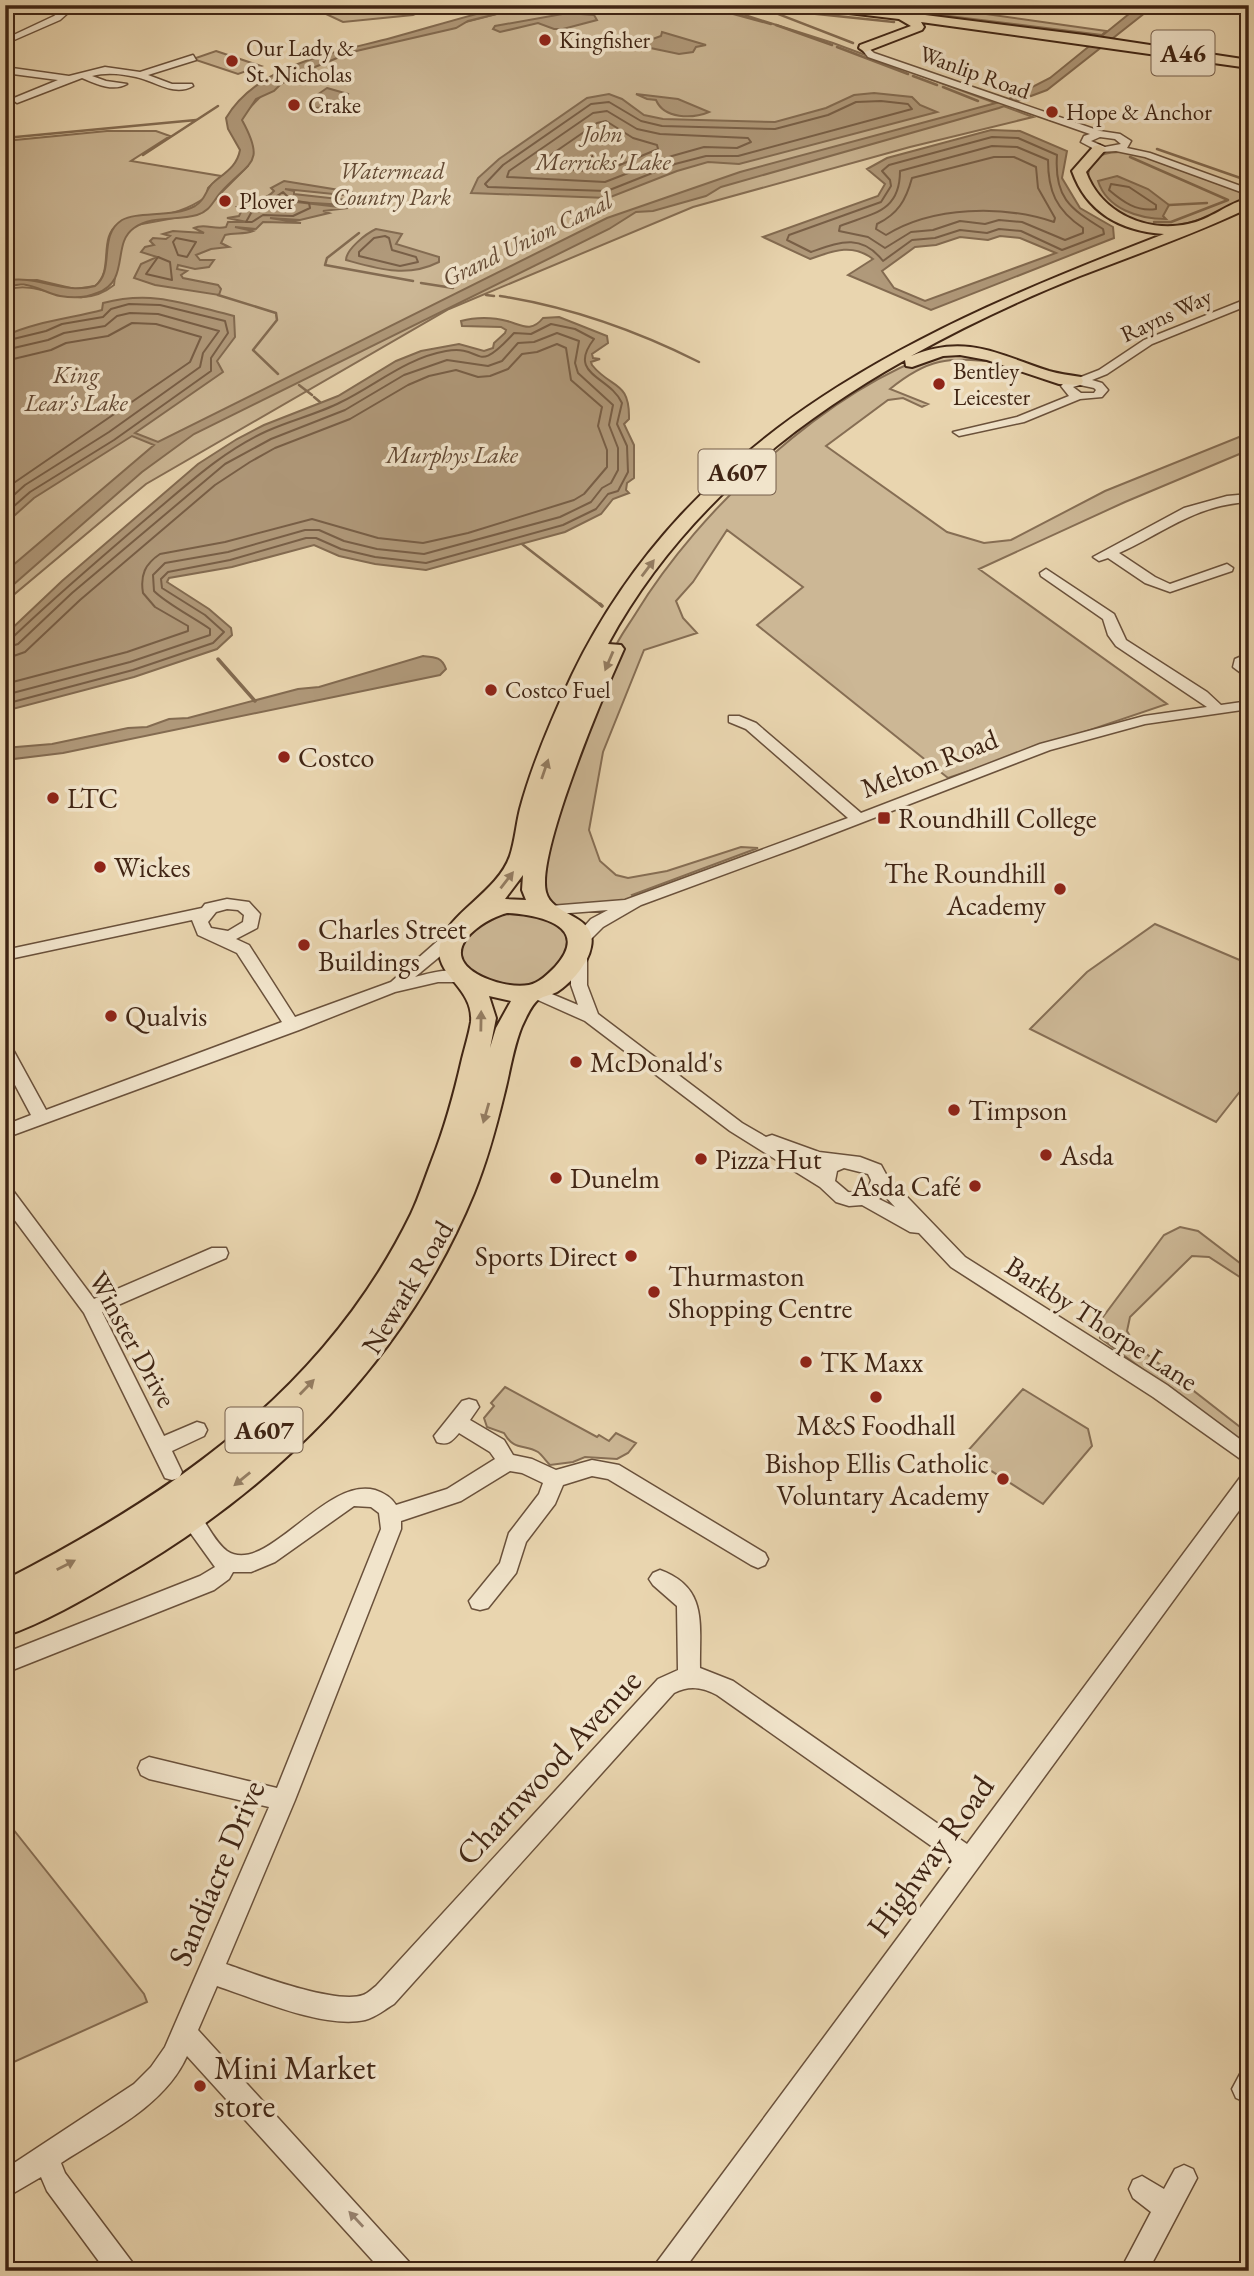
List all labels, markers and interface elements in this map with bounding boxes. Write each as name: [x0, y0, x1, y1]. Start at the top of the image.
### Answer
place label: Kingfisher: [559, 25, 651, 55]
road number: A46: [1152, 30, 1214, 76]
marker: Kingfisher: [537, 32, 553, 48]
place label: Our Lady & St. Nicholas: [246, 33, 354, 89]
street label: Wanlip Road: [915, 38, 1035, 106]
marker: Our Lady & St. Nicholas: [224, 53, 240, 69]
place label: Crake: [308, 90, 361, 120]
marker: Crake: [286, 97, 302, 113]
place label: Hope & Anchor: [1066, 97, 1212, 127]
marker: Hope & Anchor: [1044, 104, 1060, 120]
water label: John Merricks' Lake: [533, 118, 671, 177]
park label: Watermead Country Park: [333, 156, 452, 212]
water label: Grand Union Canal: [437, 184, 618, 294]
place label: Plover: [239, 186, 295, 216]
marker: Plover: [217, 193, 233, 209]
street label: Rayns Way: [1116, 280, 1217, 349]
place label: Bentley Leicester: [953, 356, 1031, 412]
water label: King Lear's Lake: [23, 359, 128, 418]
marker: Bentley Leicester: [931, 376, 947, 392]
water label: Murphys Lake: [384, 439, 519, 470]
road number: A607: [698, 450, 776, 494]
one-way arrow: [641, 559, 655, 577]
one-way arrow: [603, 651, 614, 672]
place label: Costco Fuel: [505, 675, 611, 705]
marker: Costco Fuel: [483, 682, 499, 698]
street label: Melton Road: [855, 720, 1003, 806]
place label: Costco: [298, 739, 374, 775]
marker: Costco: [276, 749, 292, 765]
one-way arrow: [540, 758, 551, 779]
place label: LTC: [67, 780, 118, 816]
marker: LTC: [45, 790, 61, 806]
place label: Roundhill College: [898, 800, 1097, 836]
marker: Roundhill College: [876, 810, 892, 826]
place label: Wickes: [114, 849, 190, 885]
place label: The Roundhill Academy: [884, 855, 1047, 923]
marker: Wickes: [92, 859, 108, 875]
one-way arrow: [500, 871, 514, 889]
marker: The Roundhill Academy: [1052, 881, 1068, 897]
place label: Charles Street Buildings: [318, 911, 467, 979]
marker: Charles Street Buildings: [296, 937, 312, 953]
place label: Qualvis: [125, 998, 207, 1034]
marker: Qualvis: [103, 1008, 119, 1024]
one-way arrow: [476, 1010, 487, 1032]
place label: McDonald's: [590, 1044, 723, 1080]
marker: McDonald's: [568, 1054, 584, 1070]
place label: Timpson: [968, 1092, 1068, 1128]
one-way arrow: [480, 1102, 491, 1124]
marker: Timpson: [946, 1102, 962, 1118]
place label: Asda: [1059, 1137, 1115, 1173]
place label: Pizza Hut: [715, 1141, 822, 1177]
marker: Asda: [1038, 1147, 1054, 1163]
marker: Pizza Hut: [693, 1151, 709, 1167]
place label: Dunelm: [570, 1160, 660, 1196]
place label: Asda Café: [850, 1168, 961, 1204]
marker: Dunelm: [548, 1170, 564, 1186]
marker: Asda Café: [967, 1178, 983, 1194]
street label: Newark Road: [353, 1213, 461, 1360]
place label: Sports Direct: [475, 1238, 617, 1274]
street label: Barkby Thorpe Lane: [999, 1247, 1205, 1399]
marker: Sports Direct: [623, 1248, 639, 1264]
place label: Thurmaston Shopping Centre: [668, 1258, 853, 1326]
street label: Winster Drive: [81, 1265, 185, 1414]
marker: Thurmaston Shopping Centre: [646, 1284, 662, 1300]
place label: TK Maxx: [820, 1344, 923, 1380]
marker: TK Maxx: [798, 1354, 814, 1370]
one-way arrow: [299, 1379, 315, 1396]
marker: M&S Foodhall: [868, 1389, 884, 1405]
place label: M&S Foodhall: [796, 1407, 956, 1443]
road number: A607: [226, 1408, 302, 1452]
place label: Bishop Ellis Catholic Voluntary Academy: [765, 1445, 990, 1513]
marker: Bishop Ellis Catholic Voluntary Academy: [995, 1471, 1011, 1487]
one-way arrow: [234, 1472, 252, 1487]
one-way arrow: [56, 1560, 76, 1571]
street label: Charnwood Avenue: [446, 1659, 650, 1874]
street label: Highway Road: [857, 1766, 1004, 1946]
street label: Sandiacre Drive: [158, 1773, 274, 1972]
place label: Mini Market store: [214, 2046, 377, 2127]
marker: Mini Market store: [192, 2078, 208, 2094]
one-way arrow: [348, 2211, 364, 2228]

